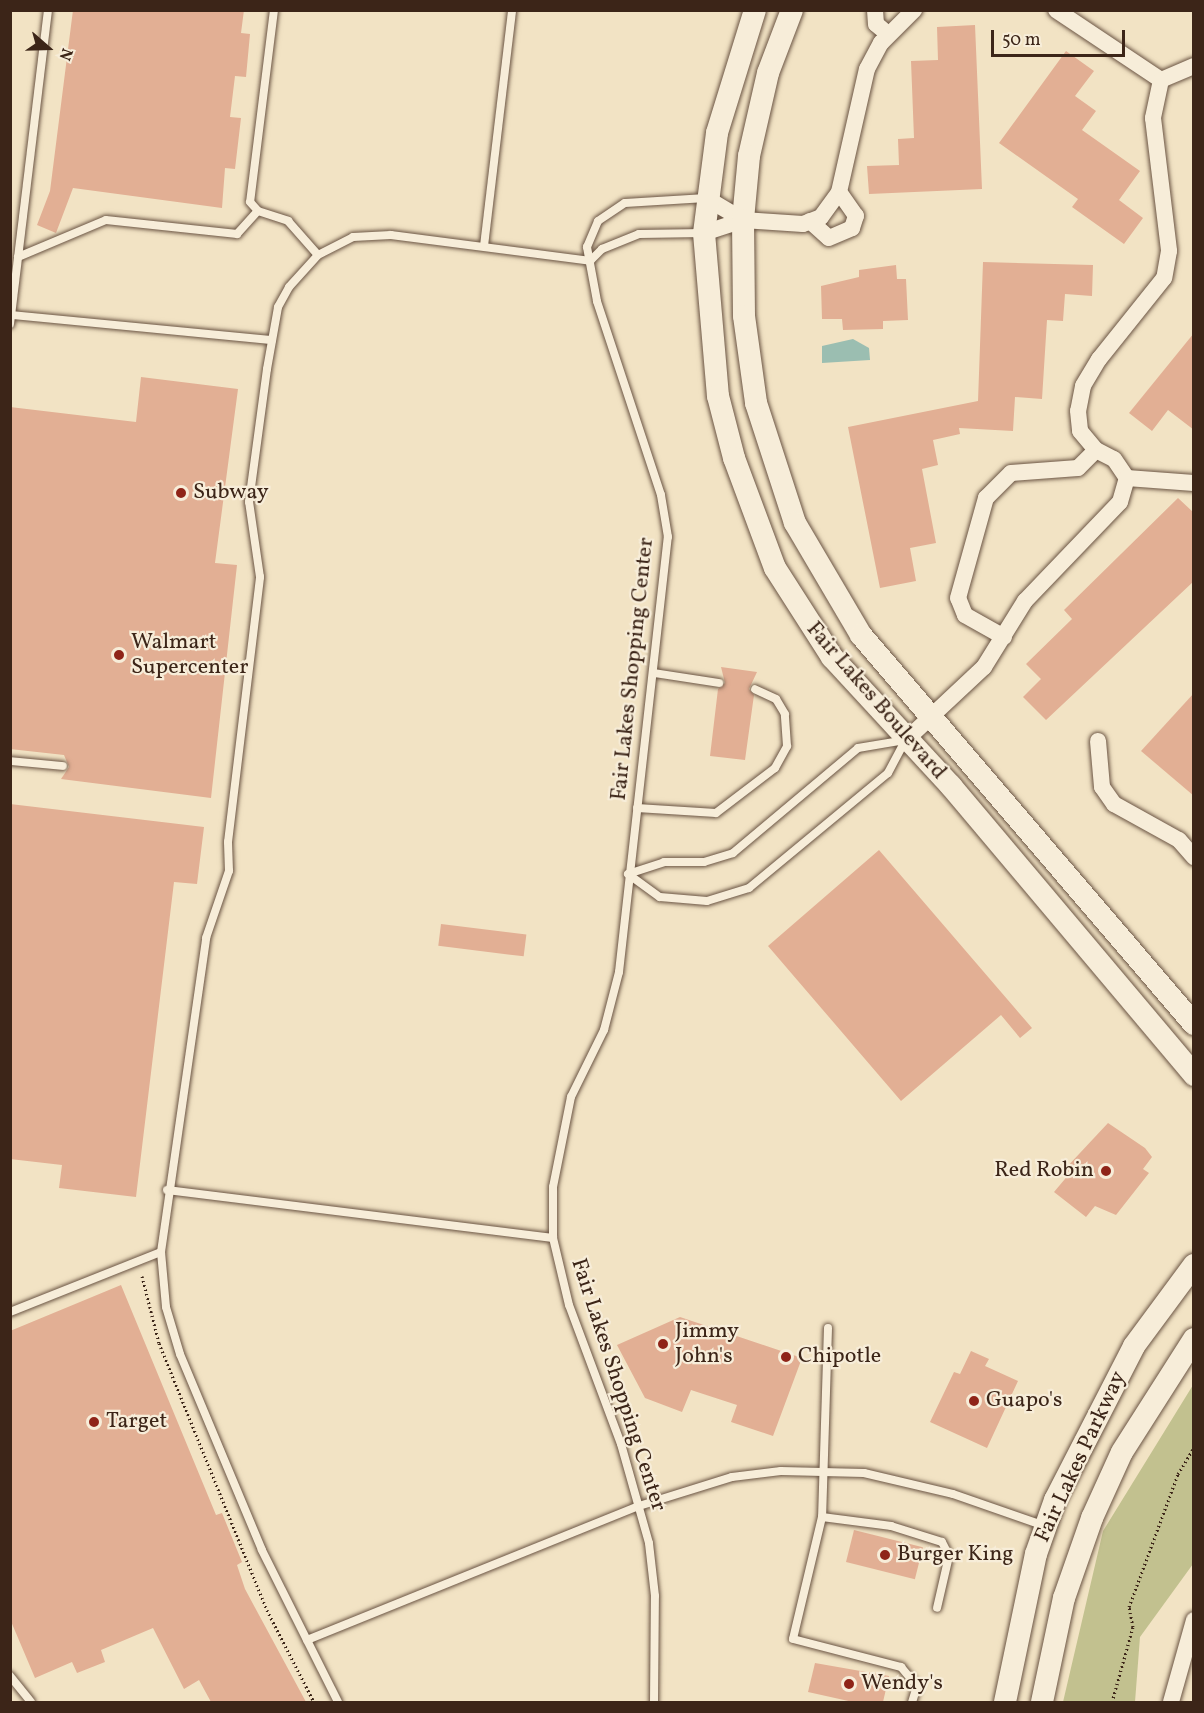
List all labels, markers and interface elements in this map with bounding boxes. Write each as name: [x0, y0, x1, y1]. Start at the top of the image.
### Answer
north arrow: [18, 18, 78, 78]
scale bar: [994, 18, 1128, 56]
text: 50 m: [1002, 28, 1041, 53]
text: N: [53, 45, 77, 63]
place label: Subway: [193, 480, 269, 506]
marker: Subway: [174, 486, 188, 500]
street label: Fair Lakes Shopping Center: [606, 536, 660, 802]
street label: Fair Lakes Boulevard: [800, 617, 952, 785]
place label: Walmart Supercenter: [131, 629, 248, 680]
marker: Walmart Supercenter: [112, 648, 126, 662]
place label: Red Robin: [994, 1158, 1094, 1184]
marker: Red Robin: [1099, 1164, 1113, 1178]
street label: Fair Lakes Shopping Center: [565, 1255, 671, 1515]
place label: Jimmy John's: [675, 1318, 739, 1370]
marker: Jimmy John's: [656, 1337, 670, 1351]
place label: Chipotle: [798, 1344, 881, 1370]
marker: Chipotle: [779, 1350, 793, 1364]
street label: Fair Lakes Parkway: [1030, 1367, 1132, 1547]
place label: Guapo's: [986, 1388, 1062, 1414]
marker: Guapo's: [967, 1394, 981, 1408]
place label: Target: [106, 1409, 167, 1435]
marker: Target: [87, 1415, 101, 1429]
place label: Burger King: [897, 1542, 1014, 1568]
marker: Burger King: [878, 1548, 892, 1562]
place label: Wendy's: [861, 1671, 943, 1697]
marker: Wendy's: [842, 1677, 856, 1691]

